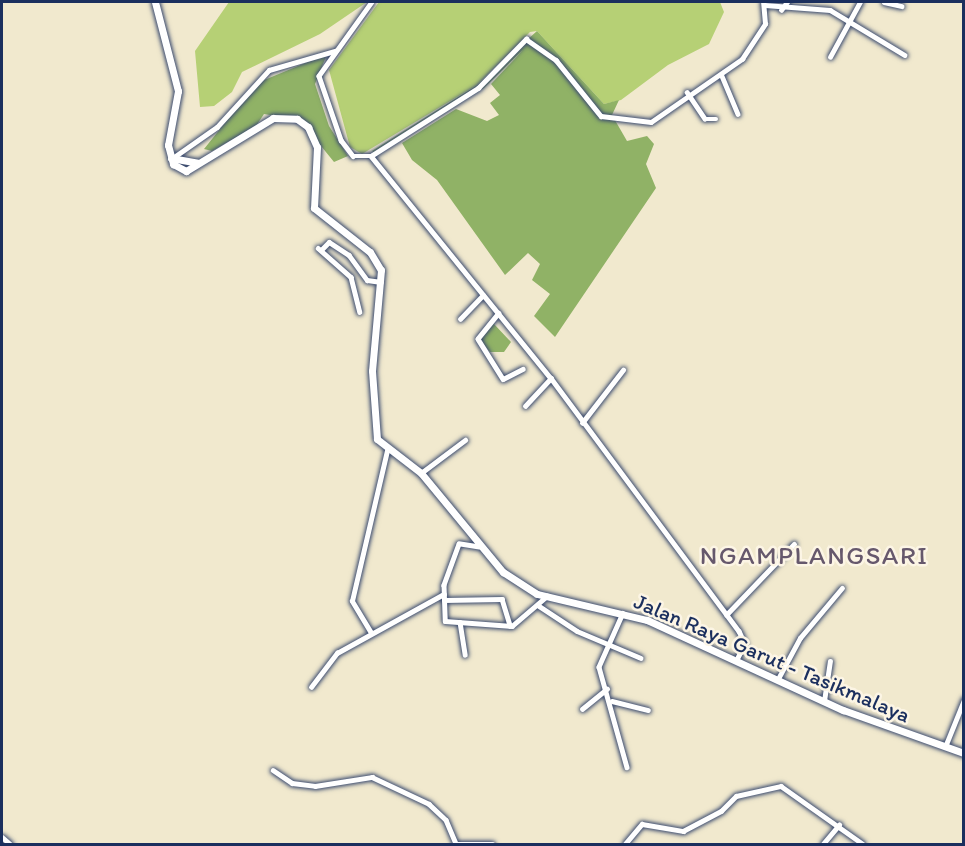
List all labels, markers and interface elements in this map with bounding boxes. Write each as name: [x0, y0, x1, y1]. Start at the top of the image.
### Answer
district label: NGAMPLANGSARI: [700, 540, 928, 572]
street label: Jalan Raya Garut - Tasikmalaya: [630, 588, 914, 728]

